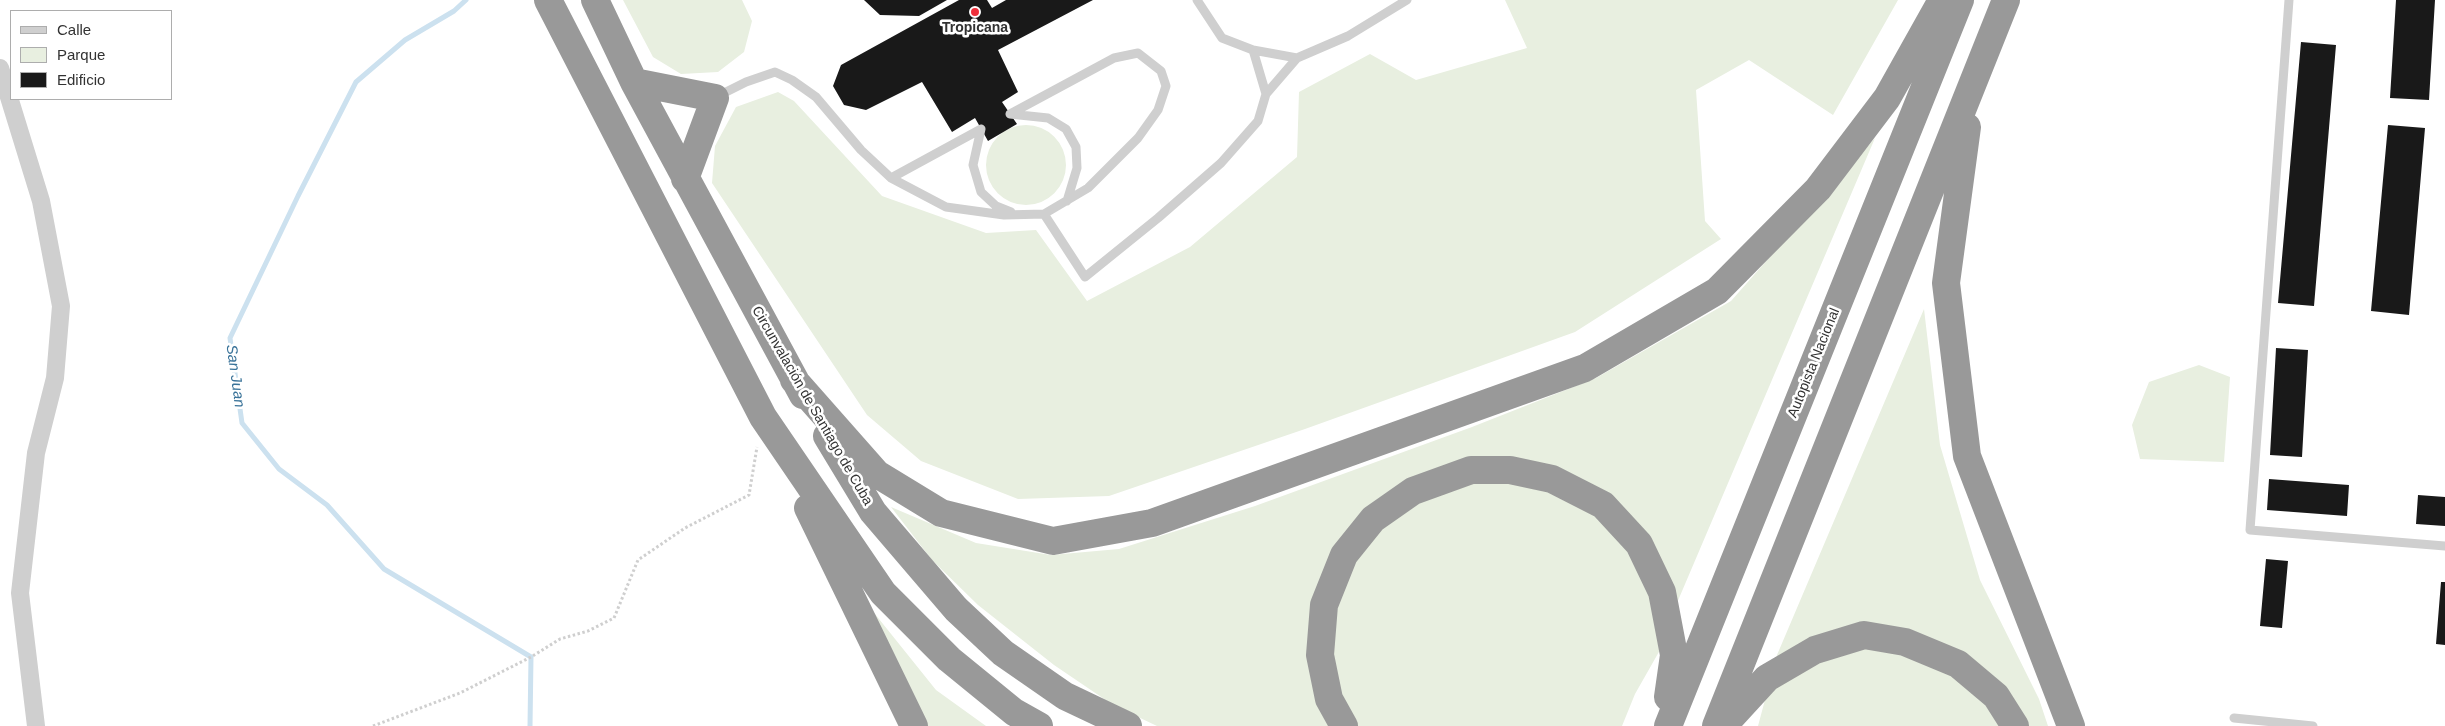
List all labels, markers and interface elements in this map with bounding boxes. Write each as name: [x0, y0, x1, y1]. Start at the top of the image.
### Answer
marker: Tropicana: [969, 6, 981, 18]
legend: [10, 10, 172, 100]
place label: Tropicana: [942, 20, 1008, 36]
text: Calle: [57, 21, 91, 38]
text: Parque: [57, 46, 105, 63]
text: Edificio: [57, 71, 105, 88]
street label: Circunvalación de Santiago de Cuba: [748, 303, 876, 509]
street label: Autopista Nacional: [1784, 306, 1844, 420]
water label: San Juan: [222, 343, 248, 409]

